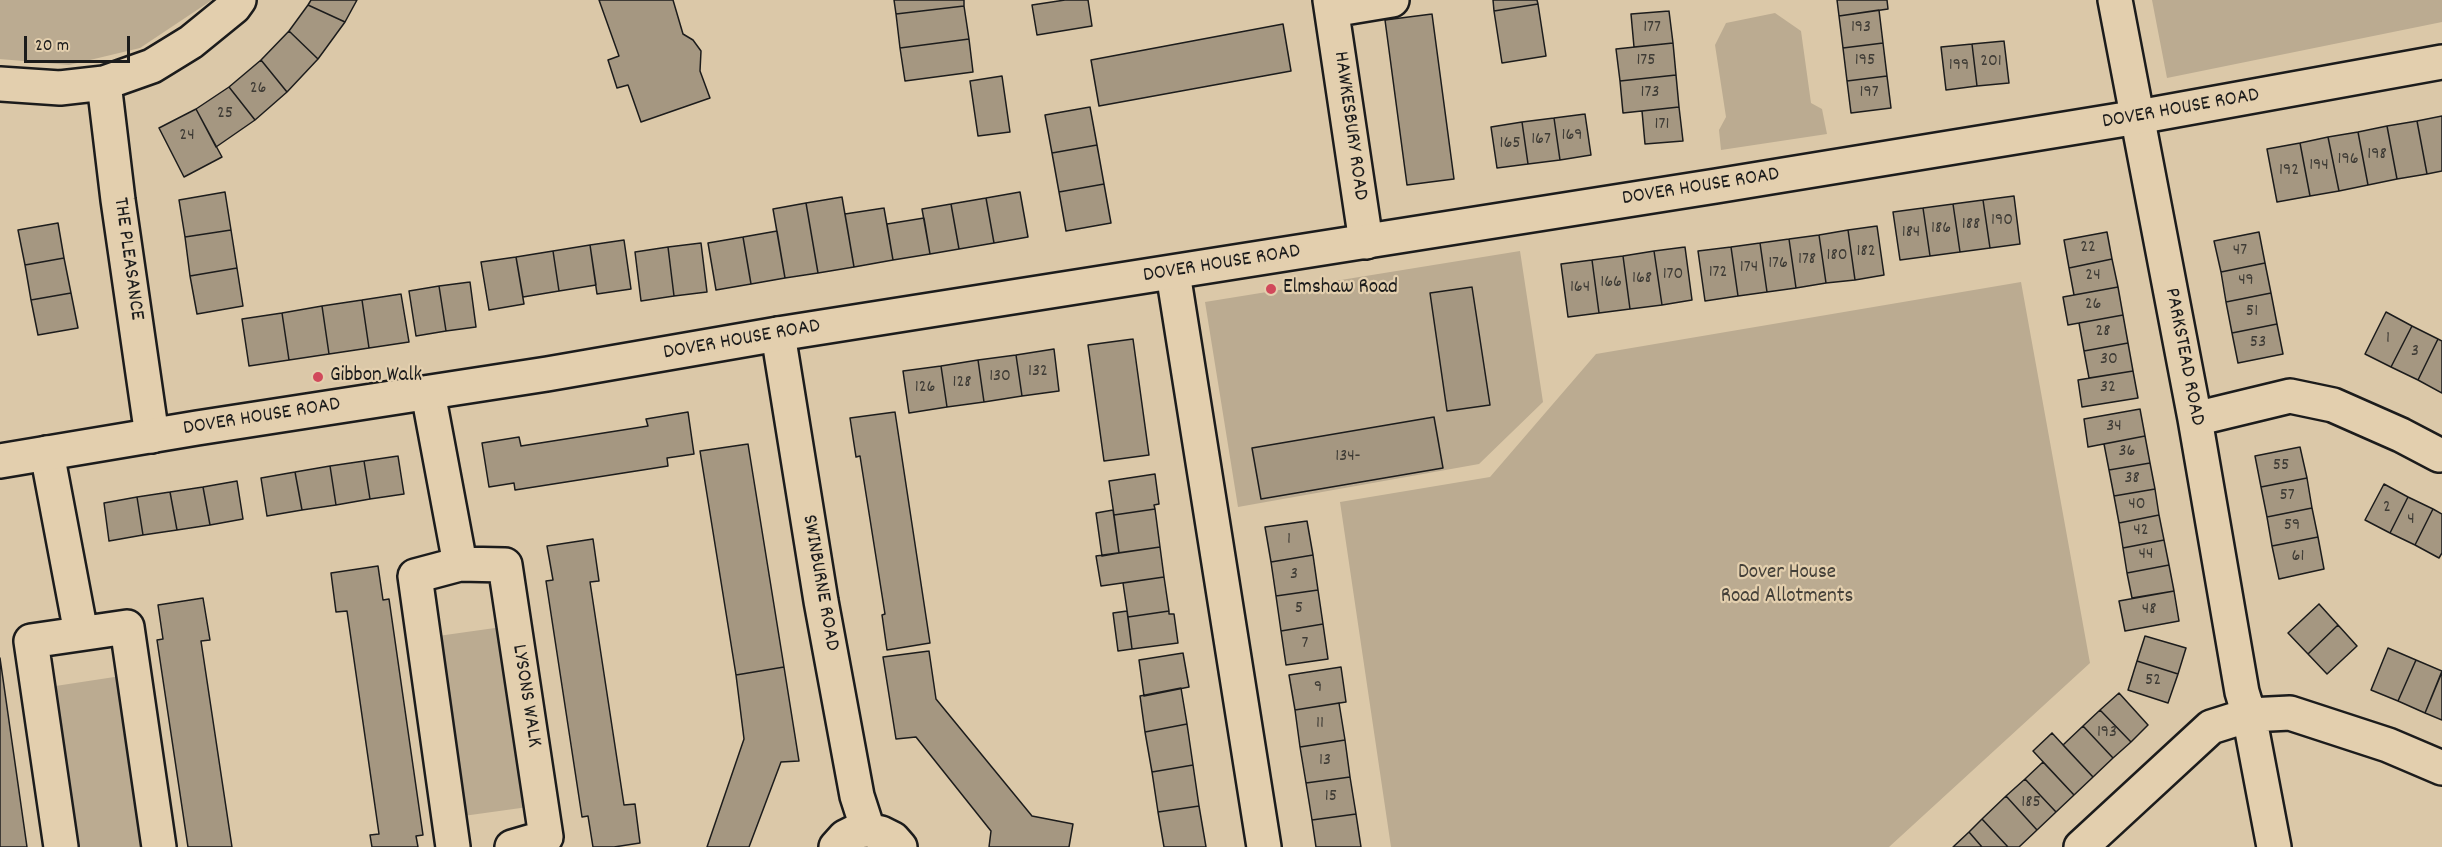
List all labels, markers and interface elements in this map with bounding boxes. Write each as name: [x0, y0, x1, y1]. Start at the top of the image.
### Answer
house number: 177: [1643, 18, 1661, 40]
house number: 193: [1851, 18, 1871, 40]
scale bar: [27, 24, 134, 62]
text: 20 m: [35, 34, 69, 59]
street label: HAWKESBURY ROAD: [1326, 50, 1372, 202]
house number: 175: [1636, 51, 1656, 73]
house number: 195: [1855, 51, 1875, 73]
house number: 201: [1980, 52, 2002, 74]
house number: 199: [1949, 56, 1969, 78]
house number: 26: [250, 79, 266, 101]
house number: 173: [1641, 83, 1659, 105]
house number: 197: [1859, 83, 1879, 105]
street label: DOVER HOUSE ROAD: [2101, 84, 2261, 136]
house number: 25: [217, 104, 233, 126]
house number: 171: [1655, 115, 1669, 137]
house number: 24: [179, 126, 195, 148]
house number: 169: [1561, 126, 1583, 148]
house number: 167: [1531, 130, 1551, 152]
house number: 165: [1499, 134, 1521, 156]
house number: 198: [2367, 145, 2387, 167]
house number: 196: [2337, 150, 2359, 172]
house number: 194: [2309, 156, 2329, 178]
house number: 192: [2279, 161, 2299, 183]
street label: DOVER HOUSE ROAD: [1621, 163, 1781, 213]
street label: THE PLEASANCE: [106, 196, 148, 322]
house number: 190: [1991, 211, 2013, 233]
house number: 188: [1962, 215, 1980, 237]
house number: 186: [1931, 219, 1951, 241]
house number: 184: [1902, 223, 1920, 245]
house number: 22: [2080, 238, 2096, 260]
street label: DOVER HOUSE ROAD: [1142, 240, 1302, 290]
house number: 47: [2233, 241, 2247, 263]
house number: 182: [1856, 242, 1876, 264]
house number: 180: [1827, 246, 1847, 268]
house number: 178: [1798, 250, 1816, 272]
house number: 176: [1768, 254, 1788, 276]
house number: 174: [1740, 258, 1758, 280]
house number: 172: [1709, 263, 1727, 285]
house number: 170: [1663, 265, 1683, 287]
house number: 24: [2085, 266, 2101, 288]
house number: 168: [1632, 269, 1652, 291]
house number: 49: [2238, 271, 2254, 293]
house number: 166: [1600, 273, 1622, 295]
place label: Elmshaw Road: [1283, 276, 1398, 302]
house number: 164: [1570, 278, 1590, 300]
marker: Elmshaw Road: [1264, 282, 1278, 296]
street label: PARKSTEAD ROAD: [2157, 286, 2209, 428]
house number: 26: [2085, 295, 2101, 317]
house number: 51: [2246, 302, 2258, 324]
street label: DOVER HOUSE ROAD: [662, 315, 822, 367]
house number: 28: [2095, 322, 2111, 344]
house number: 1: [2386, 329, 2390, 351]
house number: 53: [2250, 333, 2266, 355]
house number: 3: [2411, 342, 2419, 364]
house number: 30: [2100, 350, 2118, 372]
house number: 132: [1028, 362, 1048, 384]
place label: Gibbon Walk: [330, 364, 422, 390]
house number: 130: [989, 367, 1011, 389]
marker: Gibbon Walk: [311, 370, 325, 384]
house number: 128: [952, 373, 972, 395]
house number: 126: [915, 378, 935, 400]
house number: 32: [2100, 378, 2116, 400]
street label: DOVER HOUSE ROAD: [182, 393, 342, 443]
house number: 34: [2106, 417, 2122, 439]
house number: 36: [2119, 442, 2135, 464]
house number: 134-: [1335, 447, 1361, 469]
house number: 55: [2273, 456, 2289, 478]
house number: 38: [2124, 469, 2140, 491]
house number: 57: [2279, 486, 2295, 508]
house number: 40: [2128, 495, 2146, 517]
house number: 2: [2383, 498, 2391, 520]
house number: 4: [2407, 510, 2415, 532]
street label: SWINBURNE ROAD: [795, 513, 843, 653]
house number: 59: [2284, 516, 2300, 538]
house number: 42: [2133, 521, 2149, 543]
house number: 1: [1287, 530, 1291, 552]
house number: 44: [2139, 545, 2153, 567]
house number: 61: [2292, 547, 2304, 569]
park label: Dover House Road Allotments: [1721, 561, 1853, 611]
house number: 3: [1290, 565, 1298, 587]
house number: 5: [1295, 599, 1303, 621]
house number: 48: [2142, 600, 2156, 622]
house number: 7: [1302, 634, 1308, 656]
street label: LYSONS WALK: [504, 643, 546, 749]
house number: 52: [2145, 671, 2161, 693]
house number: 9: [1314, 678, 1322, 700]
house number: 11: [1316, 714, 1324, 736]
house number: 193: [2097, 723, 2117, 745]
house number: 13: [1319, 751, 1331, 773]
house number: 15: [1325, 787, 1337, 809]
house number: 185: [2021, 793, 2041, 815]

